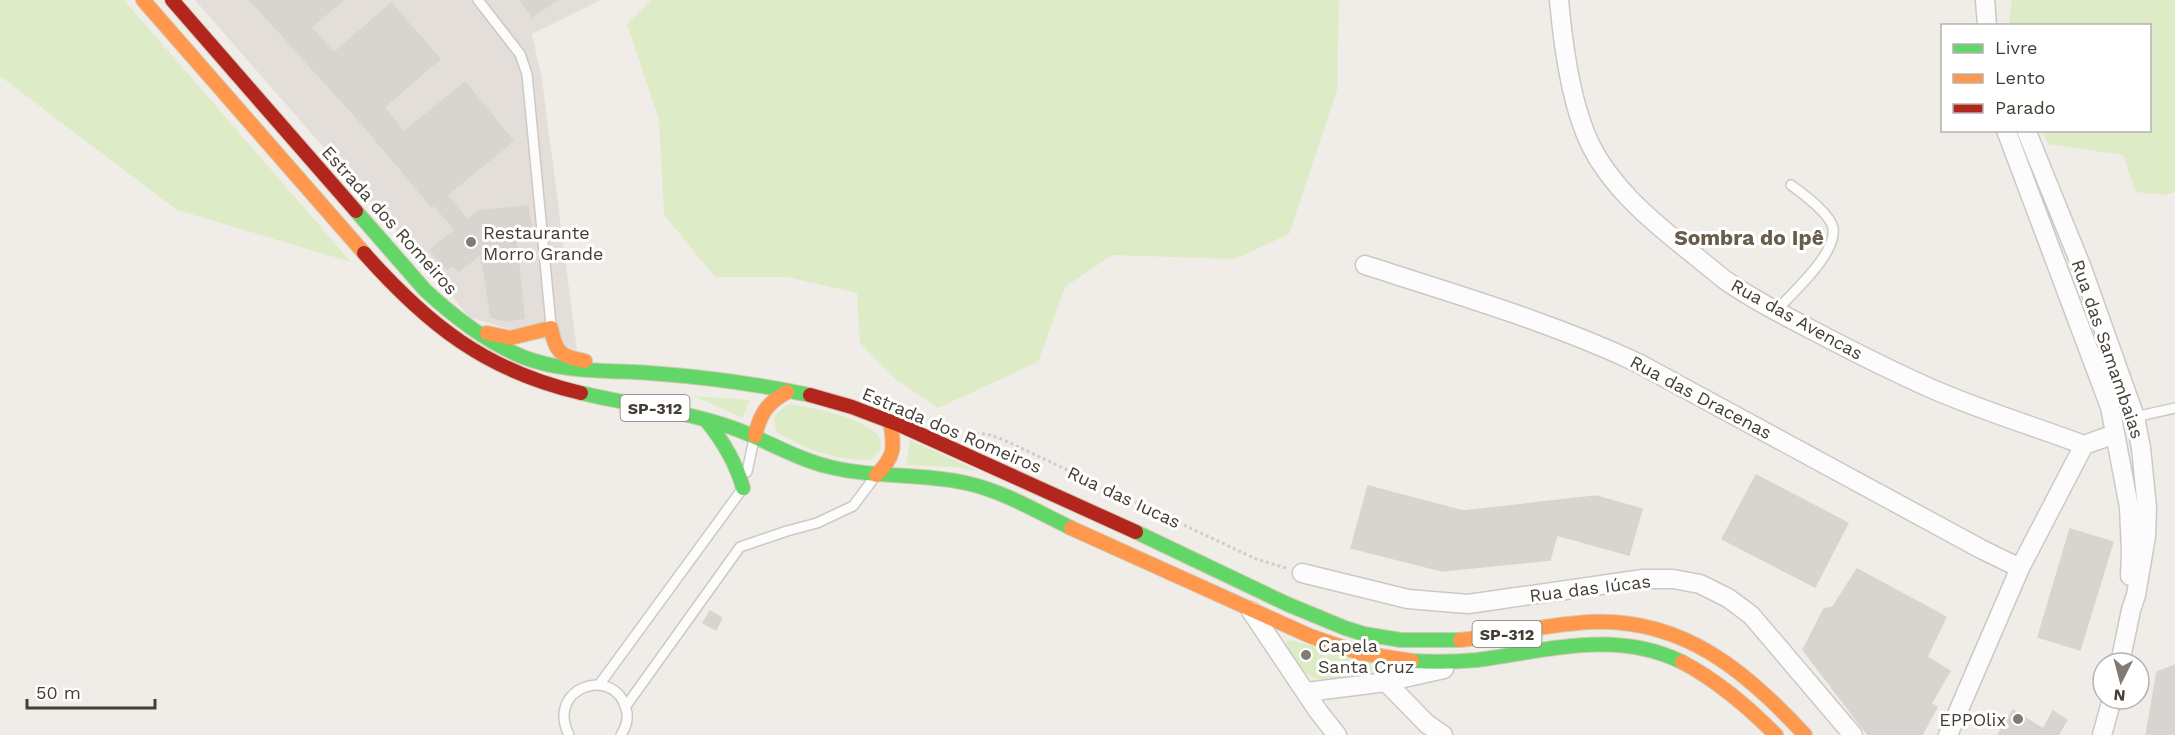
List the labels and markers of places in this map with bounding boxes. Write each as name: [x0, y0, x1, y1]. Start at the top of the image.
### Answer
place label: Restaurante Morro Grande: [483, 222, 604, 264]
marker: Restaurante Morro Grande: [464, 235, 478, 249]
place label: Capela Santa Cruz: [1318, 635, 1414, 677]
marker: Capela Santa Cruz: [1299, 648, 1313, 662]
place label: EPPOlix: [1939, 709, 2006, 730]
marker: EPPOlix: [2011, 712, 2025, 726]

